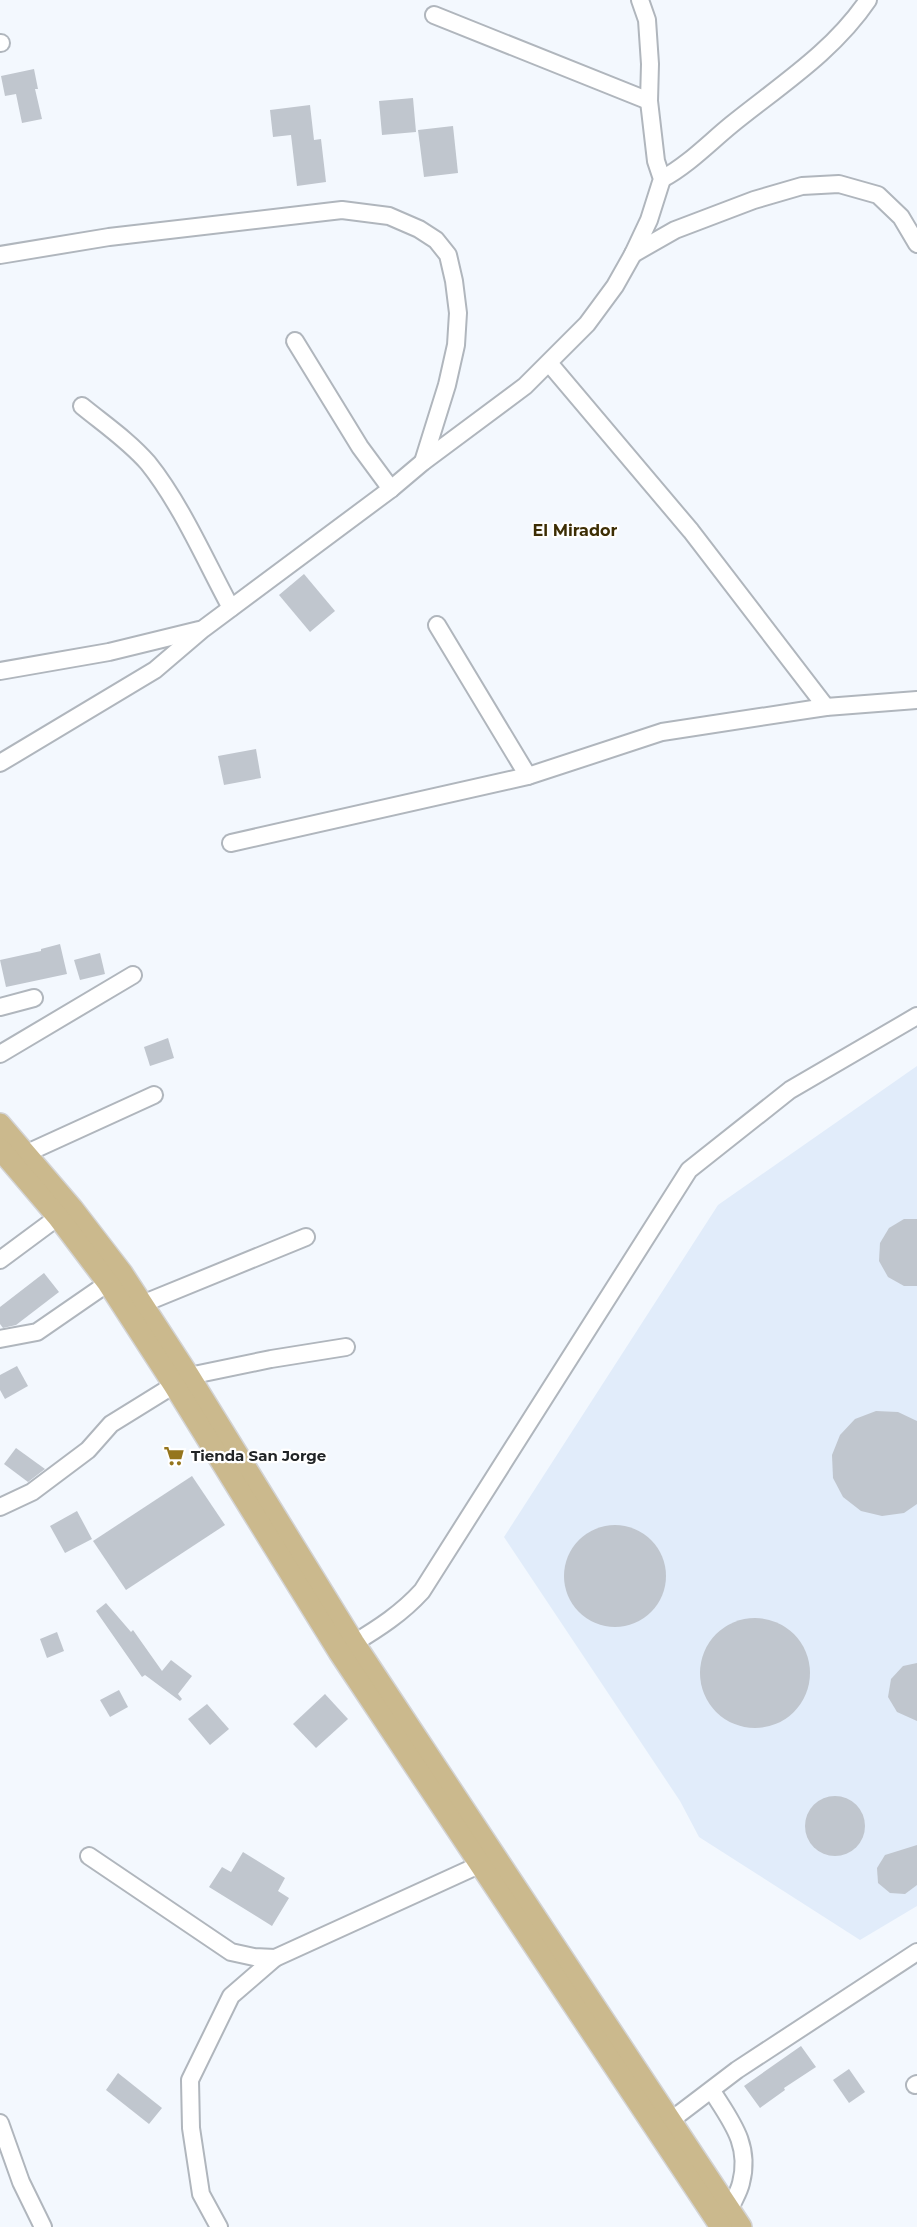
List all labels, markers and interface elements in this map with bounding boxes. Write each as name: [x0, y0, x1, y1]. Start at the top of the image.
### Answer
district label: El Mirador: [533, 521, 618, 540]
supermarket icon: Tienda San Jorge: [162, 1444, 186, 1468]
place label: Tienda San Jorge: [191, 1446, 326, 1465]

